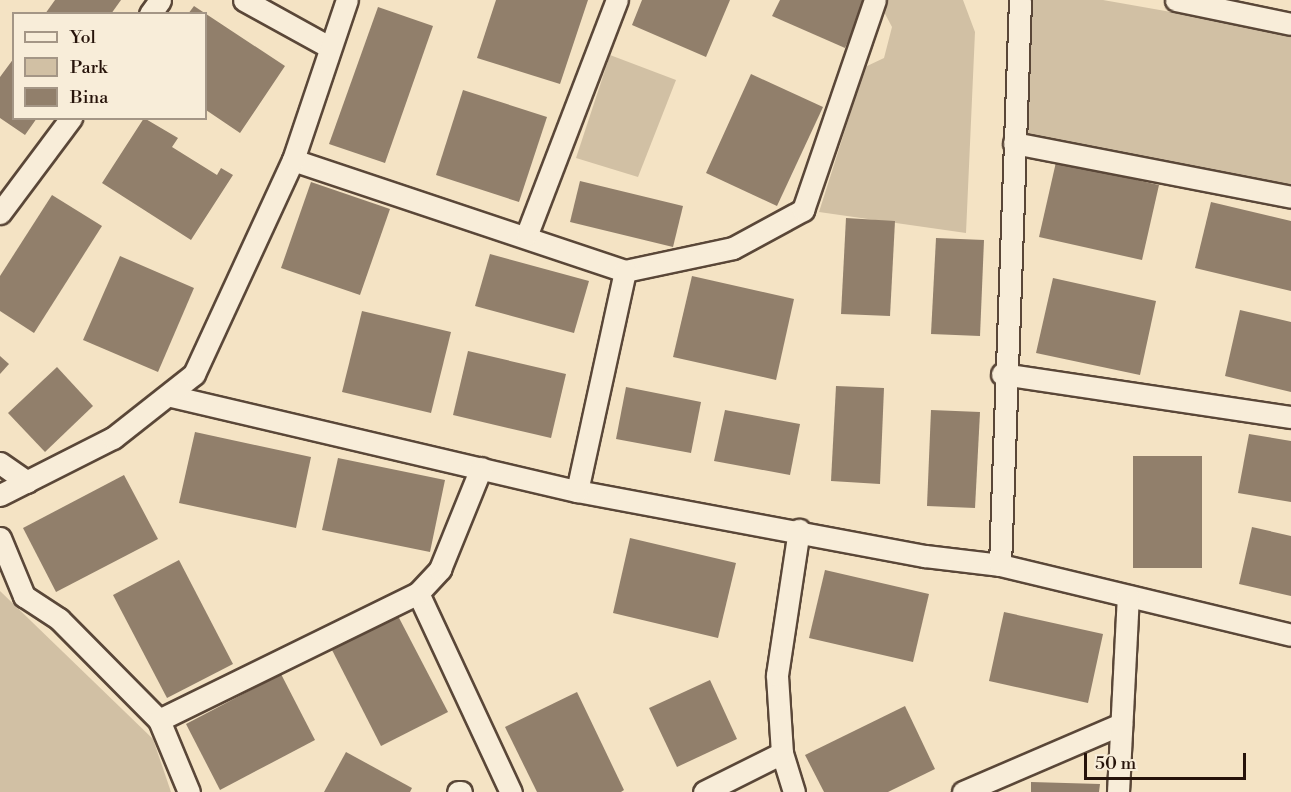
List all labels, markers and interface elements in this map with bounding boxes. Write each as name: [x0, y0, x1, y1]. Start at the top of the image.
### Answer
legend: [12, 12, 207, 120]
text: Yol: [70, 26, 96, 49]
text: Park: [70, 56, 107, 79]
text: Bina: [70, 86, 108, 109]
scale bar: [1087, 741, 1249, 779]
text: 50 m: [1095, 752, 1136, 775]

